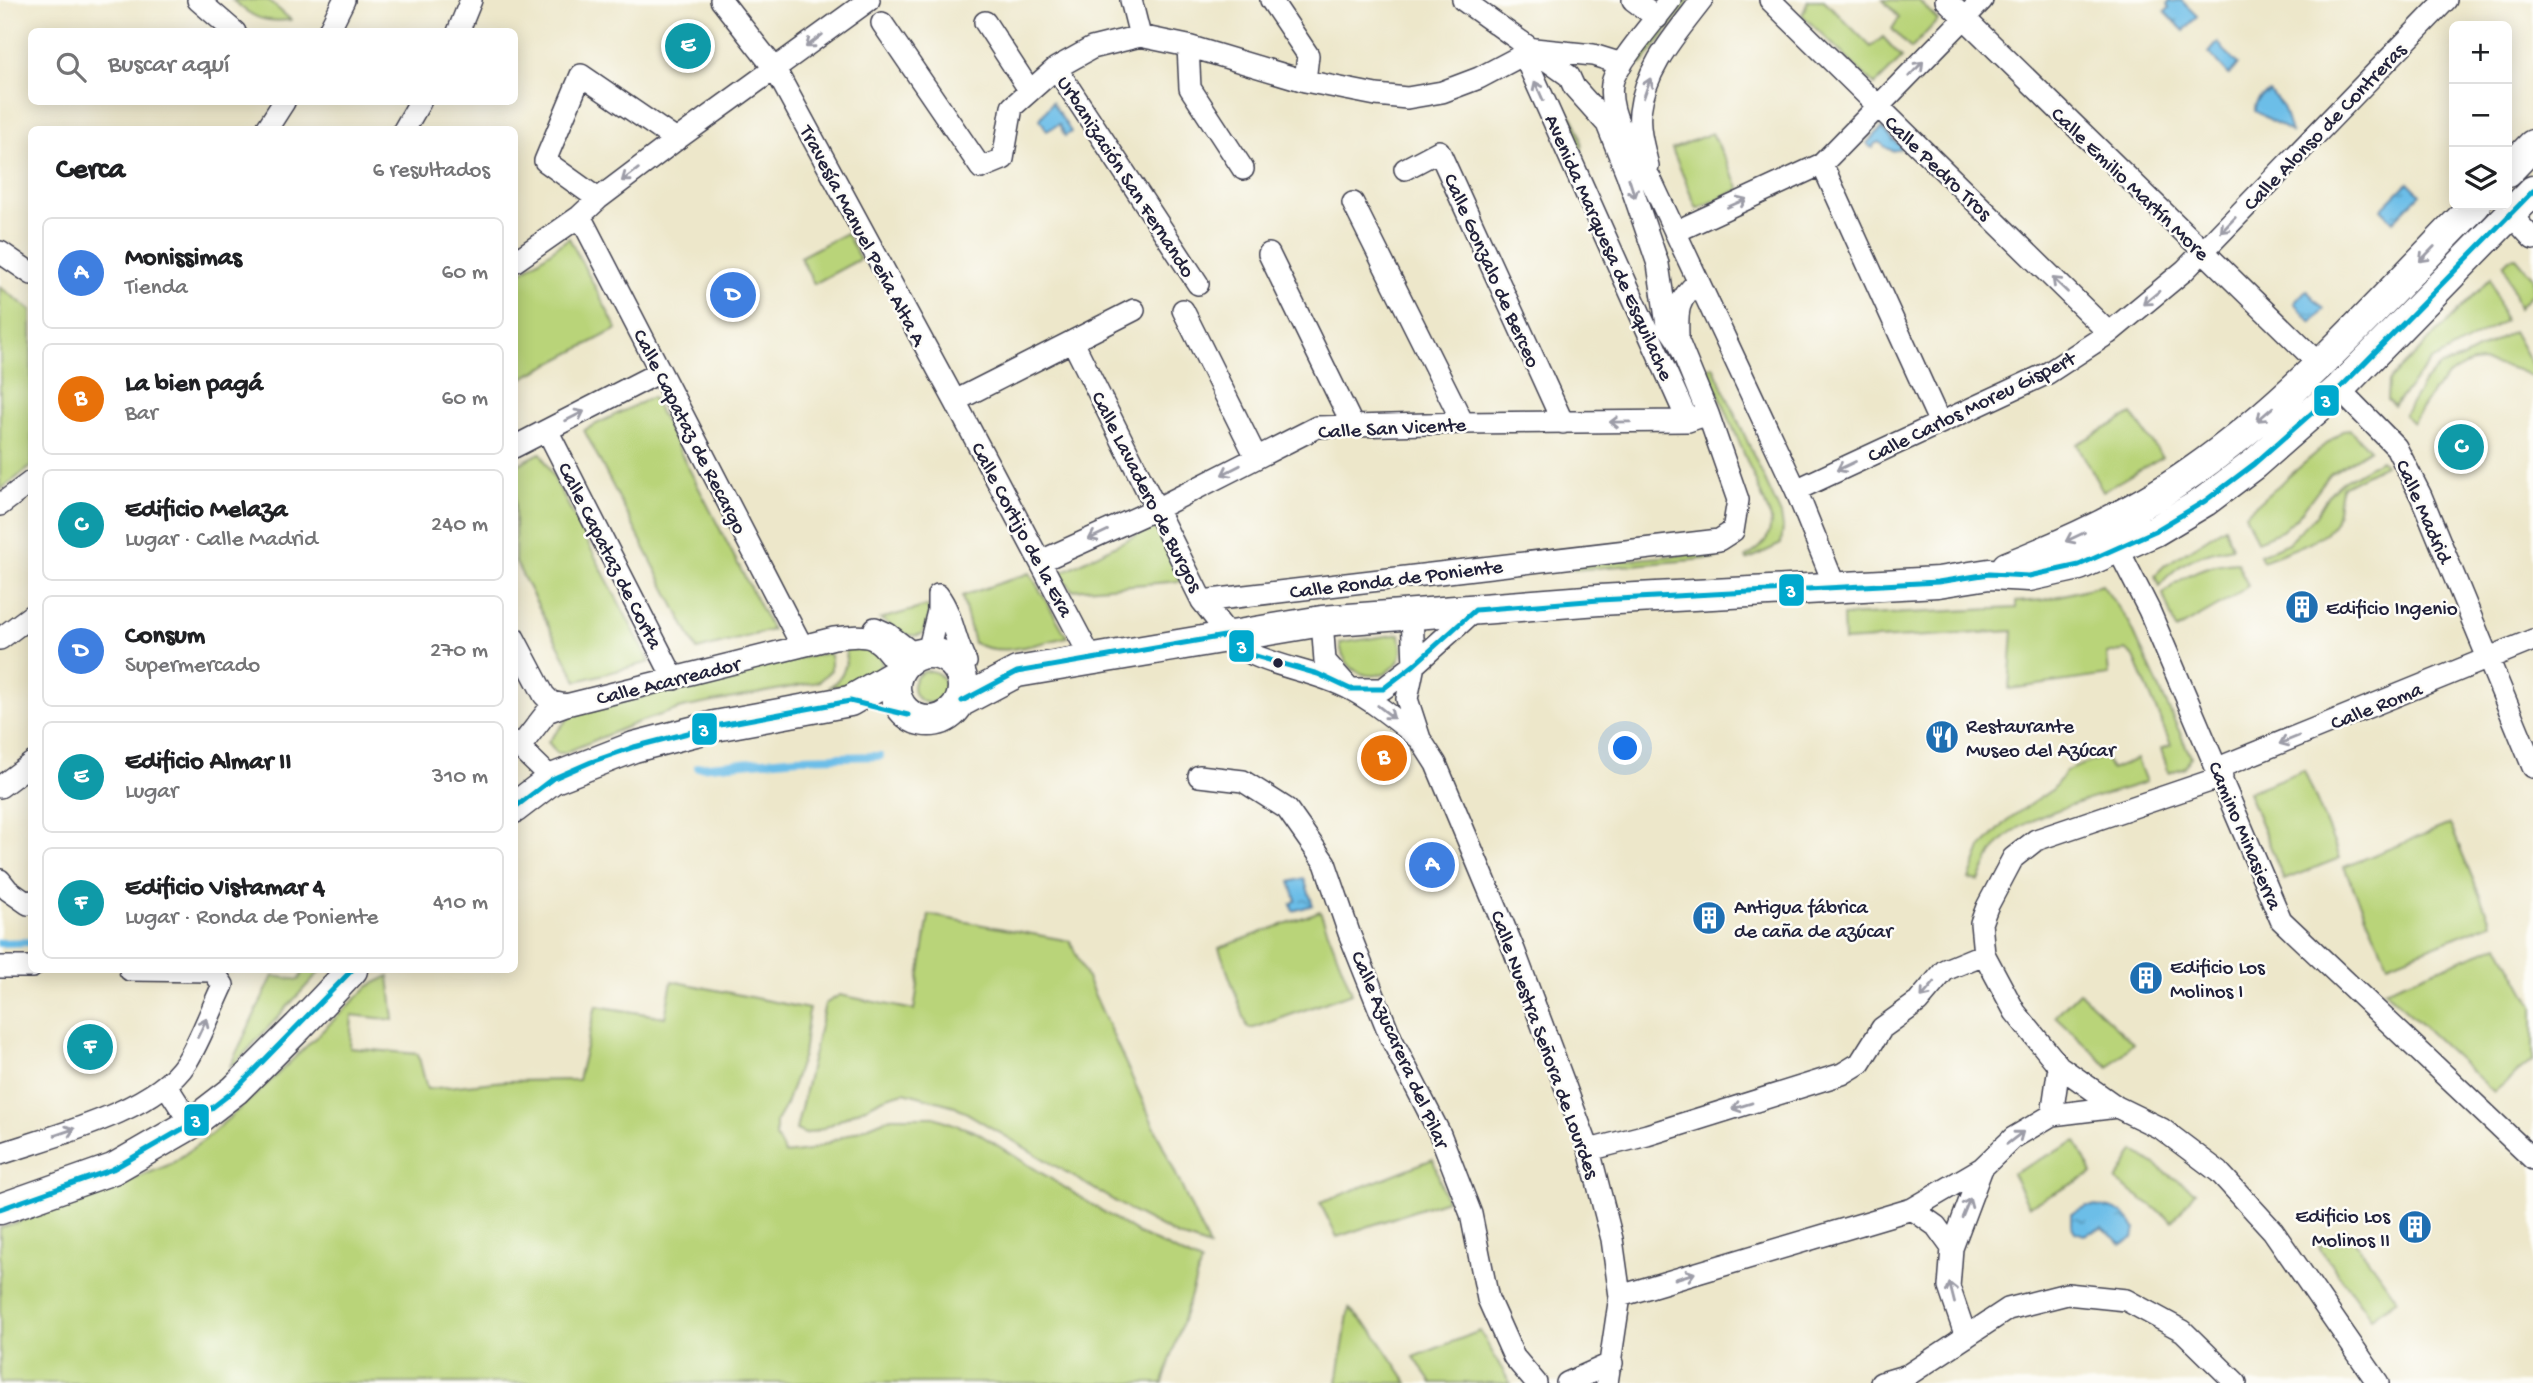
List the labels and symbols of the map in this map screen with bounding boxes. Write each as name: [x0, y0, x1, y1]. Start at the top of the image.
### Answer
pin: E: [665, 20, 711, 72]
one-way arrow: [805, 34, 824, 48]
street label: Calle Alonso de Contreras: [2240, 38, 2414, 218]
one-way arrow: [1907, 60, 1924, 77]
street label: Urbanización San Fernando: [1049, 72, 1199, 284]
one-way arrow: [1642, 77, 1654, 99]
one-way arrow: [1532, 80, 1545, 102]
street label: Calle Emilio Martín More: [2044, 103, 2214, 269]
street label: Avenida Marquesa de Esquilache: [1537, 111, 1677, 386]
street label: Calle Pedro Tros: [1877, 112, 1997, 228]
street label: Travesía Manuel Peña Alta A: [792, 121, 931, 353]
one-way arrow: [621, 167, 640, 182]
street label: Calle Gonzalo de Berceo: [1436, 171, 1544, 372]
one-way arrow: [1627, 176, 1639, 198]
one-way arrow: [1726, 196, 1747, 209]
one-way arrow: [2220, 217, 2237, 234]
one-way arrow: [2418, 245, 2435, 262]
pin: D: [710, 269, 756, 321]
one-way arrow: [2052, 277, 2069, 294]
one-way arrow: [2143, 290, 2161, 306]
street label: Calle Capataz de Recargo: [625, 326, 751, 539]
street label: Calle Carlos Moreu Gispert: [1865, 347, 2083, 470]
line badge: 3: [2313, 384, 2340, 417]
street label: Calle Lavadero de Burgos: [1083, 388, 1207, 598]
text: 3: [2320, 392, 2331, 415]
one-way arrow: [2257, 406, 2275, 422]
one-way arrow: [564, 409, 585, 422]
street label: Calle San Vicente: [1318, 414, 1468, 447]
one-way arrow: [1609, 415, 1632, 429]
pin: C: [2438, 421, 2484, 473]
street label: Calle Cortijo de la Era: [963, 439, 1077, 624]
street label: Calle Madrid: [2388, 457, 2456, 570]
street label: Calle Capataz de Corta: [550, 459, 666, 655]
one-way arrow: [1836, 460, 1857, 473]
one-way arrow: [1221, 464, 1242, 477]
one-way arrow: [1088, 529, 1110, 542]
one-way arrow: [2065, 530, 2086, 544]
street label: Calle Ronda de Poniente: [1289, 556, 1505, 607]
line badge: 3: [1778, 573, 1805, 607]
text: 3: [1785, 582, 1796, 605]
building icon: Edificio Ingenio: [2283, 588, 2321, 626]
place label: Edificio Ingenio: [2326, 598, 2458, 623]
line badge: 3: [1228, 629, 1255, 663]
text: 3: [1236, 638, 1247, 661]
street label: Calle Acarreador: [594, 653, 745, 713]
unlabelled marker: [1271, 656, 1285, 670]
street label: Calle Roma: [2328, 678, 2428, 738]
one-way arrow: [1376, 705, 1395, 720]
line badge: 3: [691, 712, 718, 746]
place label: Restaurante Museo del Azúcar: [1966, 716, 2117, 765]
restaurant icon: Restaurante Museo del Azúcar: [1923, 718, 1961, 756]
text: 3: [698, 721, 709, 744]
your location: [1608, 731, 1642, 765]
pin: B: [1361, 732, 1407, 784]
one-way arrow: [2279, 734, 2300, 747]
street label: Camino Minasierra: [2200, 758, 2286, 916]
pin: A: [1409, 839, 1455, 891]
place label: Antigua fábrica de caña de azúcar: [1734, 897, 1894, 946]
building icon: Antigua fábrica de caña de azúcar: [1690, 899, 1728, 937]
street label: Calle Nuestra Señora de Lourdes: [1483, 908, 1603, 1184]
street label: Calle Azucarera del Pilar: [1343, 948, 1453, 1154]
place label: Edificio Los Molinos I: [2170, 957, 2266, 1006]
building icon: Edificio Los Molinos I: [2127, 959, 2165, 997]
one-way arrow: [1921, 981, 1937, 999]
one-way arrow: [196, 1018, 210, 1039]
pin: F: [67, 1021, 113, 1073]
one-way arrow: [1732, 1100, 1754, 1113]
line badge: 3: [183, 1103, 210, 1137]
text: 3: [190, 1112, 201, 1135]
one-way arrow: [53, 1125, 75, 1137]
one-way arrow: [2005, 1131, 2024, 1146]
one-way arrow: [1961, 1197, 1974, 1219]
place label: Edificio Los Molinos II: [2295, 1206, 2391, 1255]
building icon: Edificio Los Molinos II: [2396, 1208, 2434, 1246]
one-way arrow: [1674, 1269, 1696, 1282]
one-way arrow: [1945, 1283, 1958, 1305]

